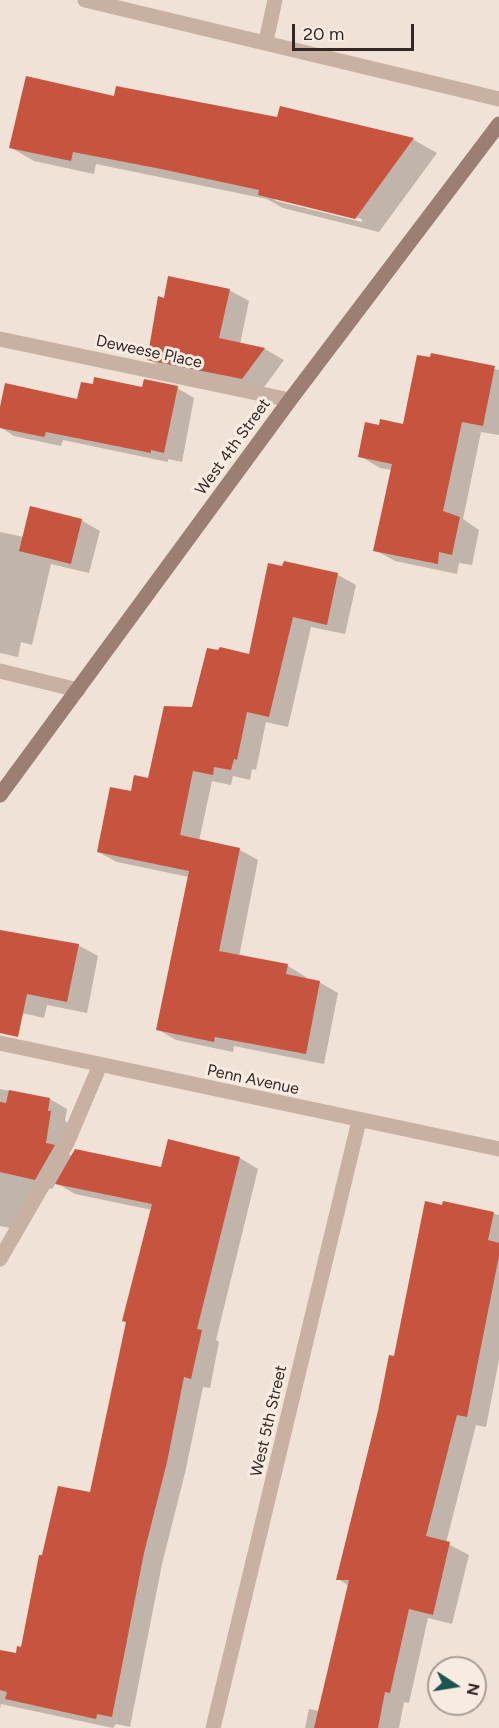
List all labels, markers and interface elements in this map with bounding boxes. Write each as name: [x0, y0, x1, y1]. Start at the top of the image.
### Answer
scale bar: [295, 12, 416, 50]
text: 20 m: [303, 23, 344, 45]
street label: Deweese Place: [94, 331, 204, 373]
street label: West 4th Street: [192, 395, 274, 499]
street label: Penn Avenue: [205, 1061, 301, 1099]
street label: West 5th Street: [247, 1363, 291, 1479]
north arrow: [427, 1656, 487, 1716]
text: N: [463, 1681, 484, 1697]

